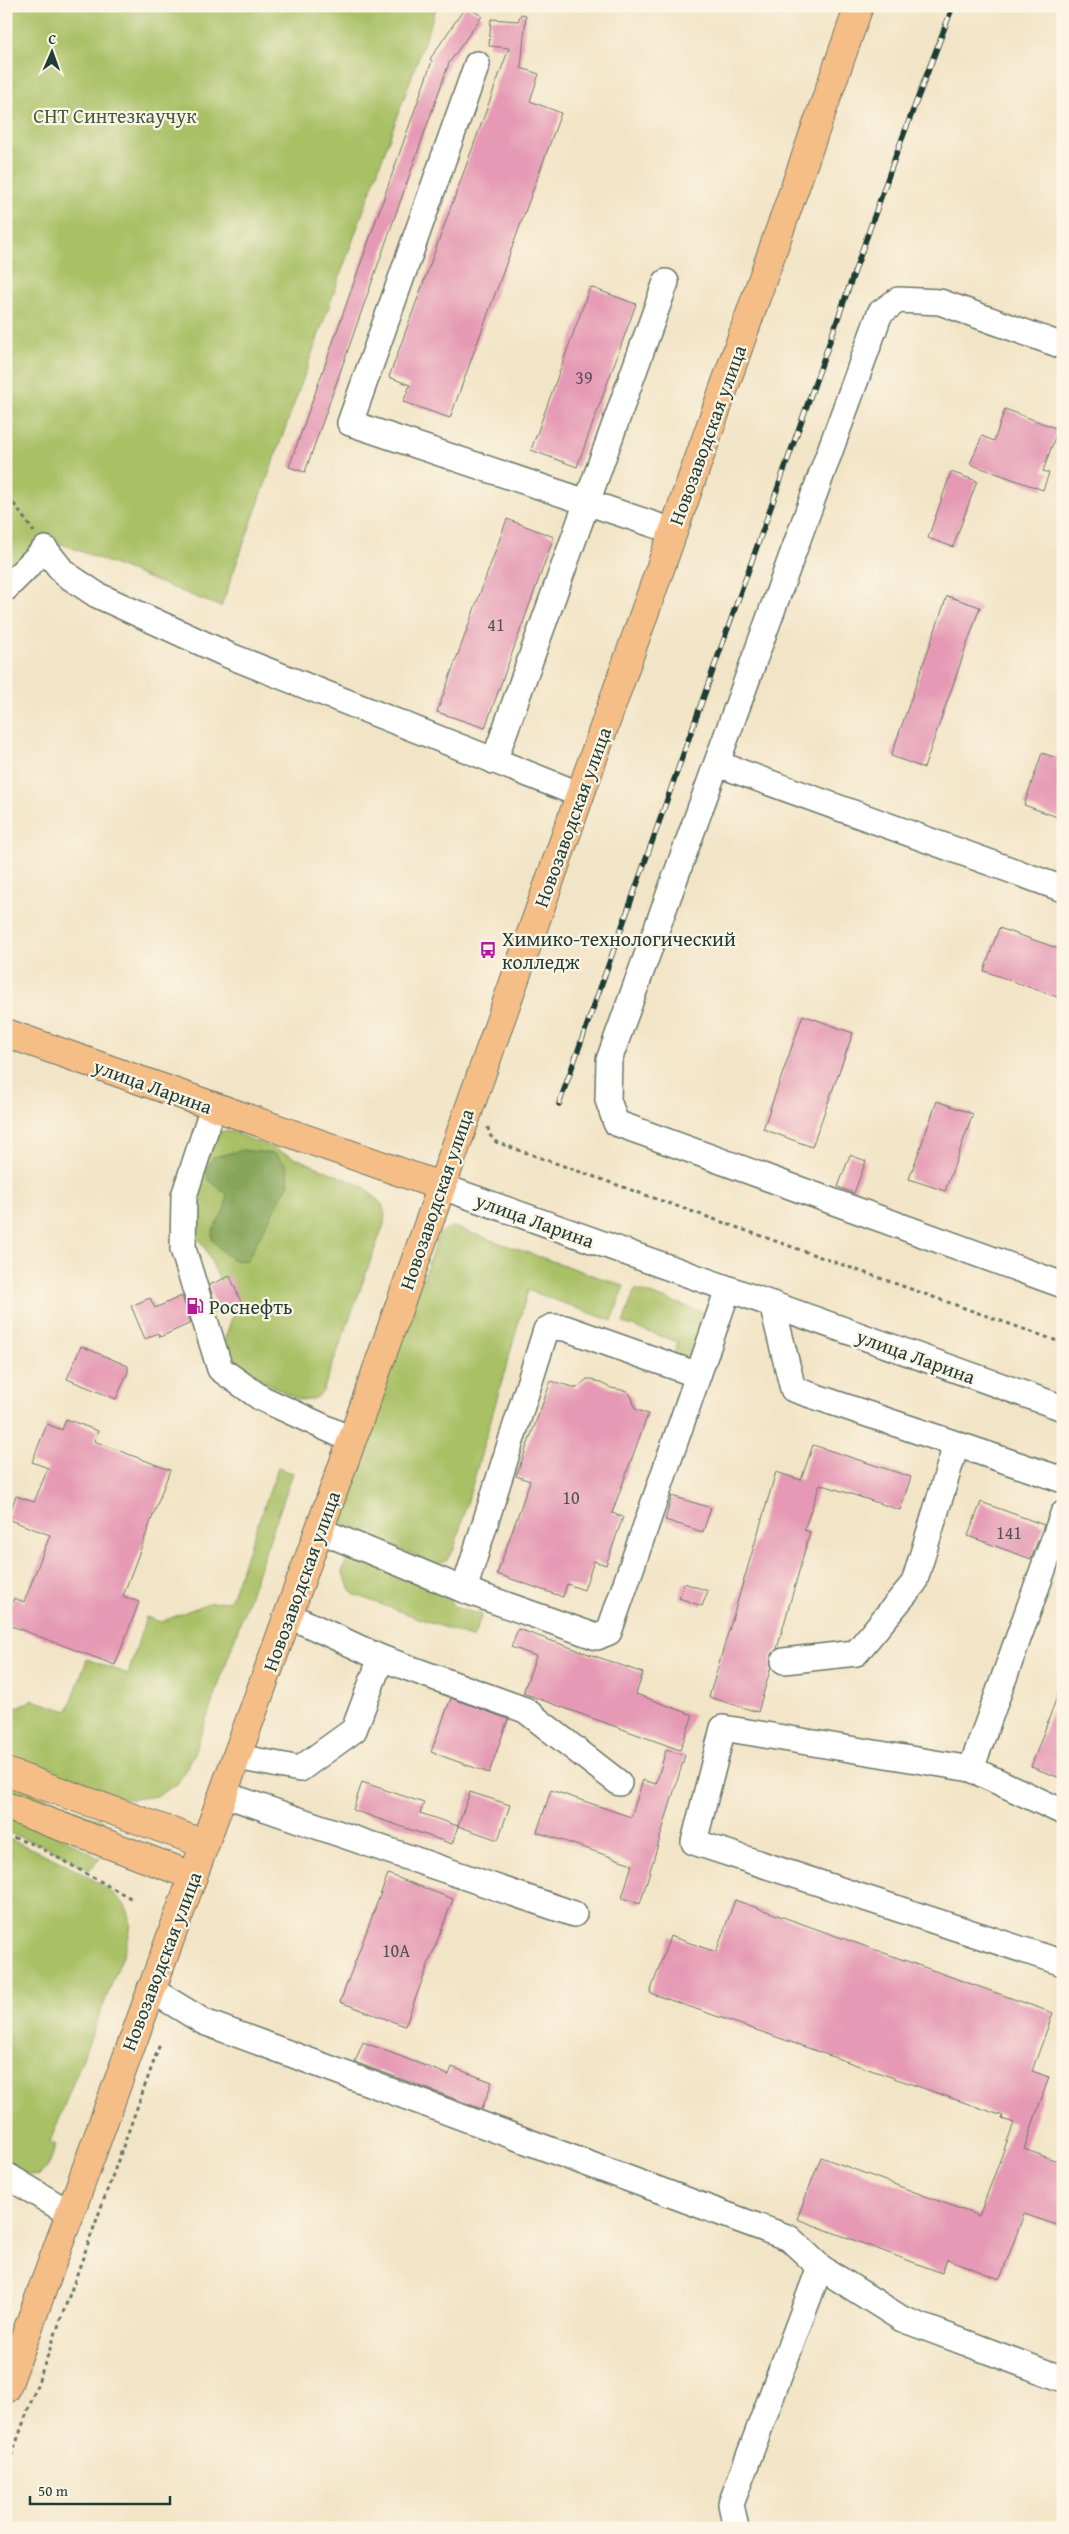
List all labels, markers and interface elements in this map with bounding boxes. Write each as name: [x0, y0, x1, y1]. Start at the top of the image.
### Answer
north arrow: [28, 28, 78, 78]
text: С: [48, 29, 57, 49]
park label: СНТ Синтезкаучук: [33, 101, 197, 130]
street label: Новозаводская улица: [661, 340, 753, 529]
house number: 39: [575, 364, 593, 391]
house number: 41: [487, 611, 505, 638]
street label: Новозаводская улица: [526, 722, 618, 911]
place label: Химико-технологический колледж: [502, 924, 736, 976]
bus stop icon: Химико-технологический колледж: [478, 940, 498, 960]
street label: улица Ларина: [89, 1051, 217, 1121]
street label: Новозаводская улица: [391, 1104, 481, 1293]
street label: улица Ларина: [471, 1185, 599, 1255]
place label: Роснефть: [209, 1292, 292, 1321]
fuel station icon: Роснефть: [185, 1296, 205, 1316]
street label: улица Ларина: [852, 1321, 980, 1391]
house number: 10: [562, 1484, 580, 1511]
street label: Новозаводская улица: [255, 1486, 347, 1675]
house number: 141: [996, 1519, 1022, 1546]
street label: Новозаводская улица: [113, 1867, 209, 2055]
house number: 10А: [382, 1937, 410, 1964]
scale bar: [30, 2474, 170, 2506]
text: 50 m: [38, 2480, 69, 2501]

